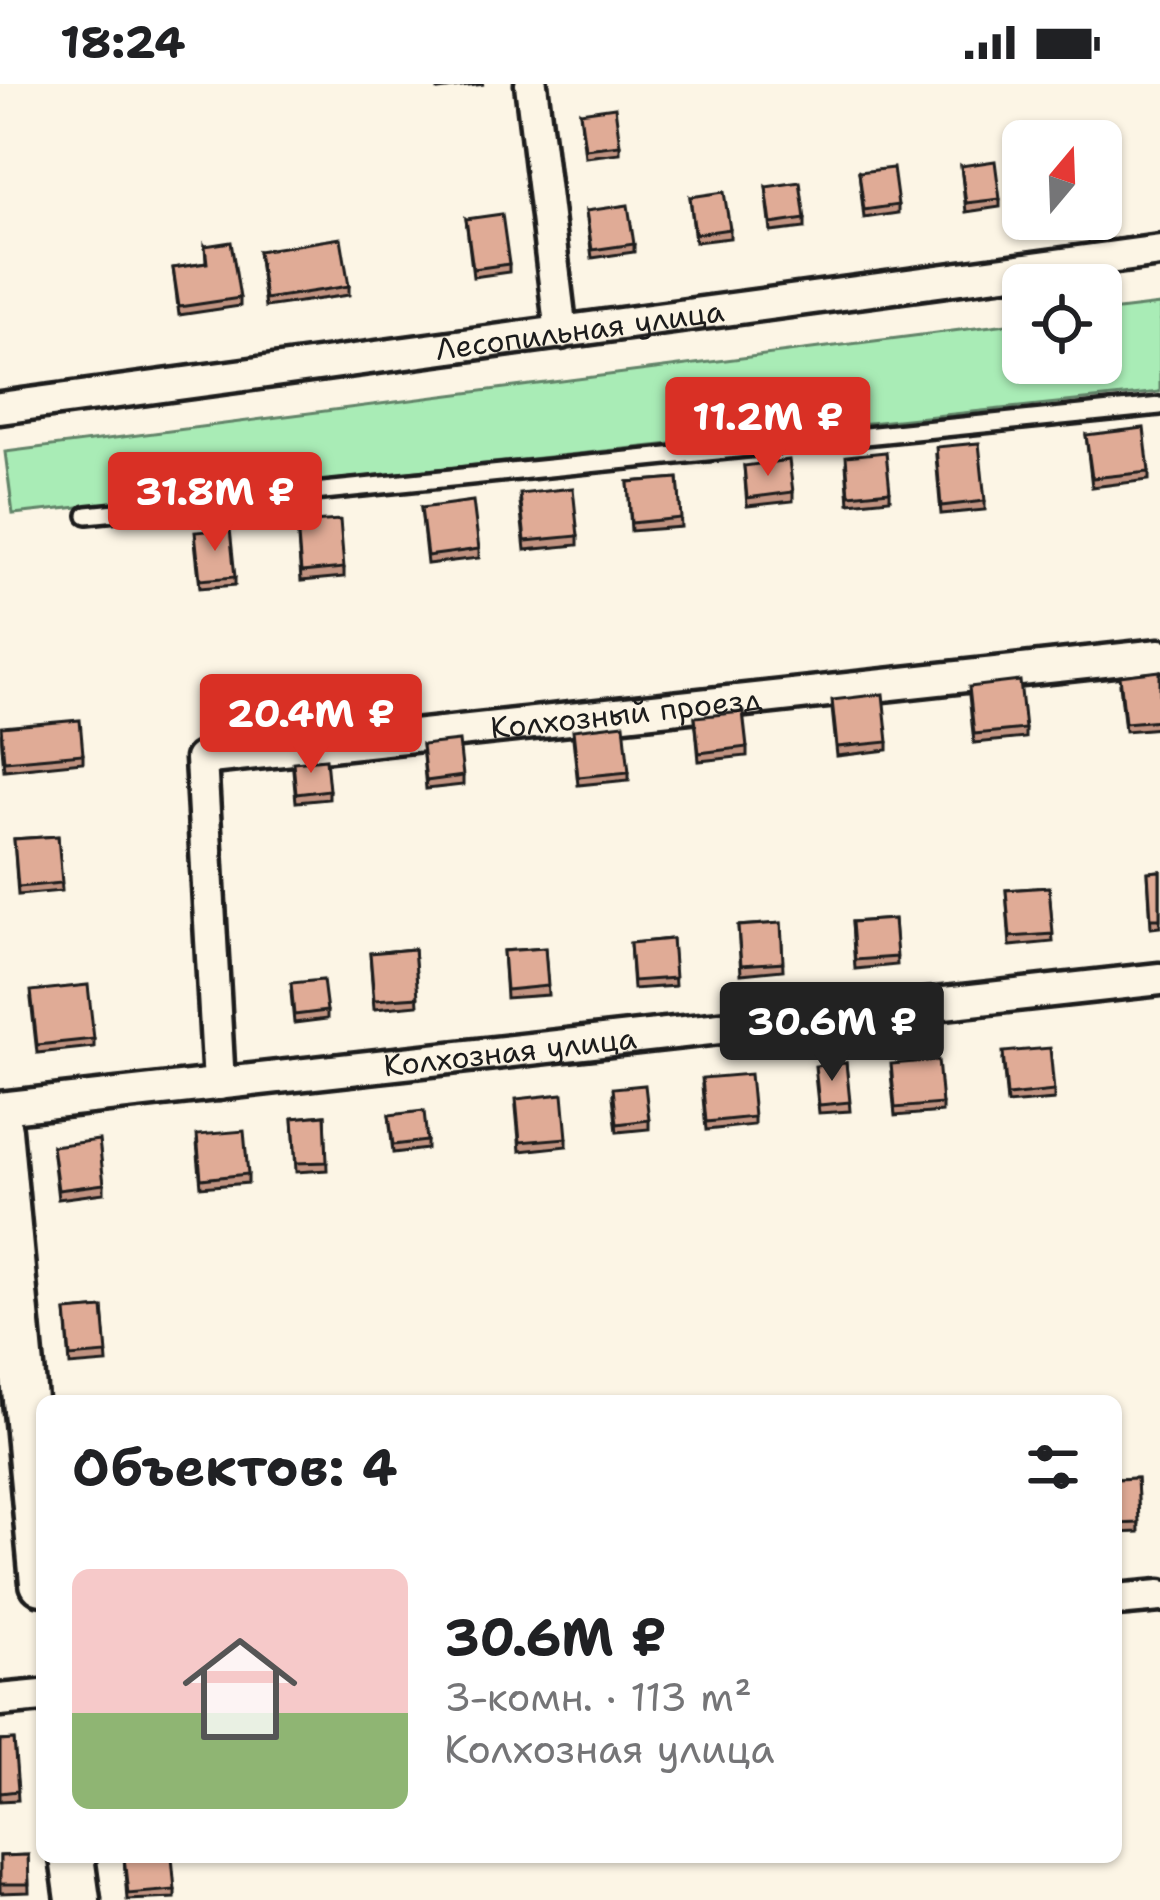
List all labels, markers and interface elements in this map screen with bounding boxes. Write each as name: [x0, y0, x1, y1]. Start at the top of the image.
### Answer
text: 18:24: [60, 12, 185, 72]
north arrow: [1002, 120, 1122, 240]
map controls: [1002, 120, 1122, 384]
button: locate: [1002, 264, 1122, 384]
street label: Лесопильная улица: [433, 290, 727, 369]
pin: 11.2M ₽: [657, 377, 879, 479]
text: 11.2M ₽: [692, 390, 844, 442]
pin: 31.8M ₽: [104, 452, 326, 554]
text: 31.8M ₽: [135, 465, 295, 517]
pin: 20.4M ₽: [200, 674, 422, 776]
street label: Колхозный проезд: [488, 678, 764, 748]
text: 20.4M ₽: [227, 687, 395, 739]
pin: 30.6M ₽: [721, 982, 943, 1084]
text: 30.6M ₽: [747, 995, 917, 1047]
street label: Колхозная улица: [381, 1017, 639, 1086]
text: Объектов: 4: [72, 1433, 398, 1501]
icon: filters: [1020, 1434, 1086, 1500]
text: 30.6M ₽: [444, 1603, 667, 1671]
icon: home: [168, 1617, 312, 1761]
text: 3-комн. · 113 m²: [444, 1671, 752, 1723]
text: Колхозная улица: [444, 1723, 775, 1775]

